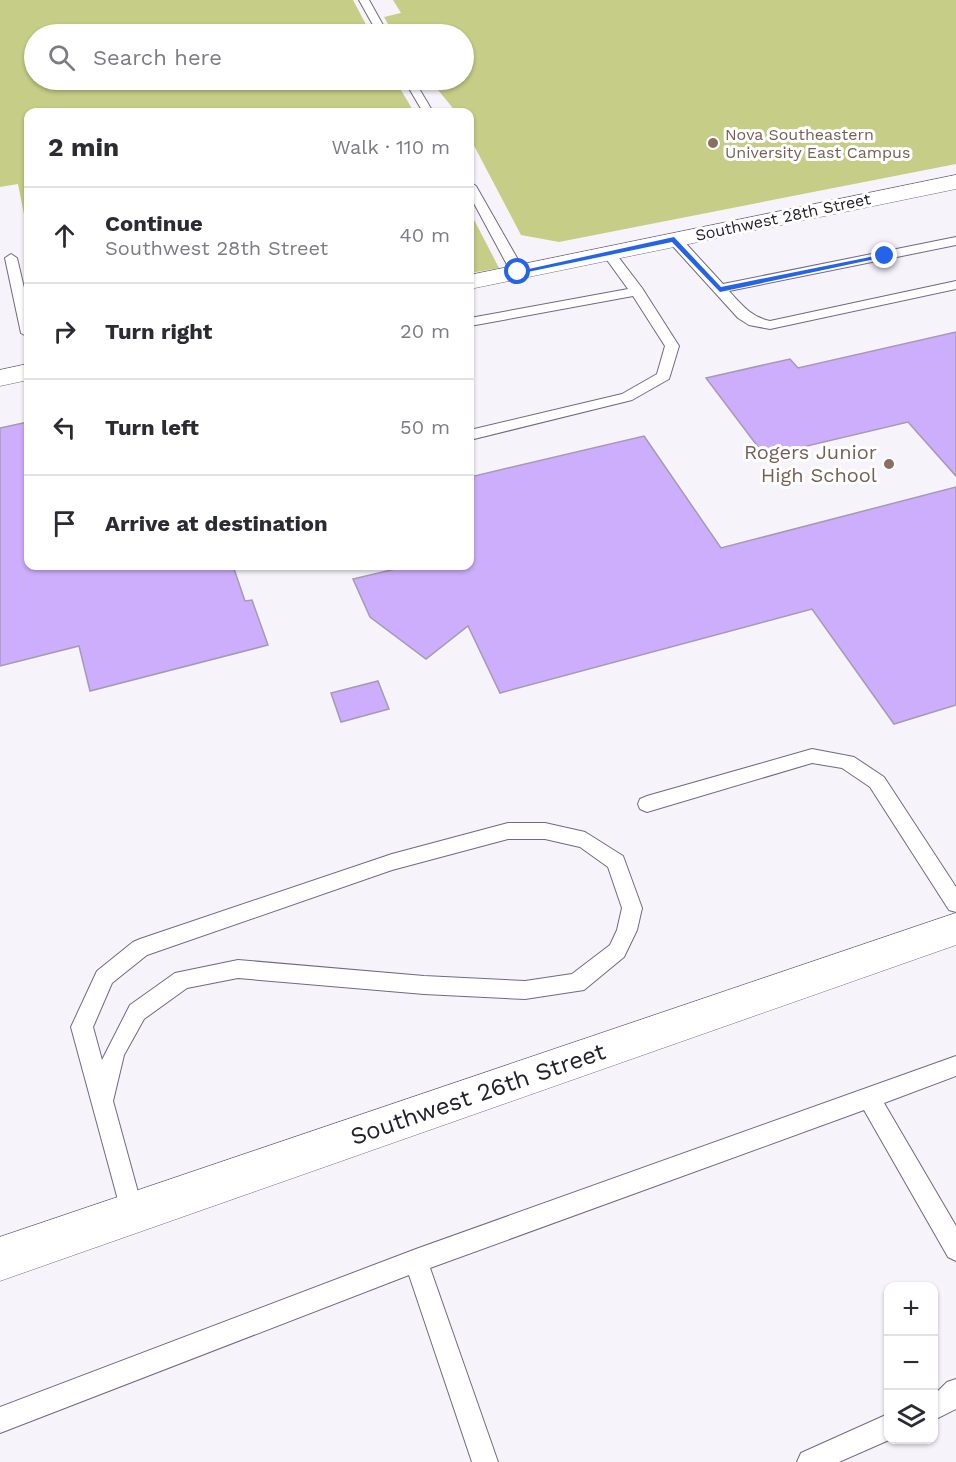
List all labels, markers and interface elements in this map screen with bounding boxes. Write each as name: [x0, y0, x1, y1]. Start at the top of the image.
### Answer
search box: [24, 24, 474, 90]
icon: search: [45, 41, 78, 74]
text: Search here: [93, 45, 222, 70]
place label: Nova Southeastern University East Campus: [725, 125, 910, 162]
text: 2 min: [48, 132, 119, 162]
text: Walk · 110 m: [332, 135, 450, 159]
marker: Nova Southeastern University East Campus: [706, 136, 720, 150]
street label: Southwest 28th Street: [694, 189, 873, 245]
text: Continue: [105, 211, 203, 236]
icon: ahead: [48, 219, 81, 252]
text: 40 m: [399, 223, 450, 247]
text: Southwest 28th Street: [105, 236, 328, 260]
route end: [871, 242, 897, 268]
route start: [504, 258, 530, 284]
icon: right: [48, 315, 81, 348]
text: Turn right: [105, 319, 212, 344]
text: 20 m: [400, 319, 450, 343]
icon: left: [48, 411, 81, 444]
text: Turn left: [105, 415, 199, 440]
text: 50 m: [400, 415, 450, 439]
place label: Rogers Junior High School: [744, 440, 877, 487]
marker: Rogers Junior High School: [882, 457, 896, 471]
icon: arrive: [48, 507, 81, 540]
text: Arrive at destination: [105, 511, 328, 536]
street label: Southwest 26th Street: [347, 1037, 609, 1151]
map controls: [884, 1282, 938, 1444]
button: +: [884, 1282, 938, 1336]
button: −: [884, 1336, 938, 1390]
button: layers: [884, 1390, 938, 1444]

